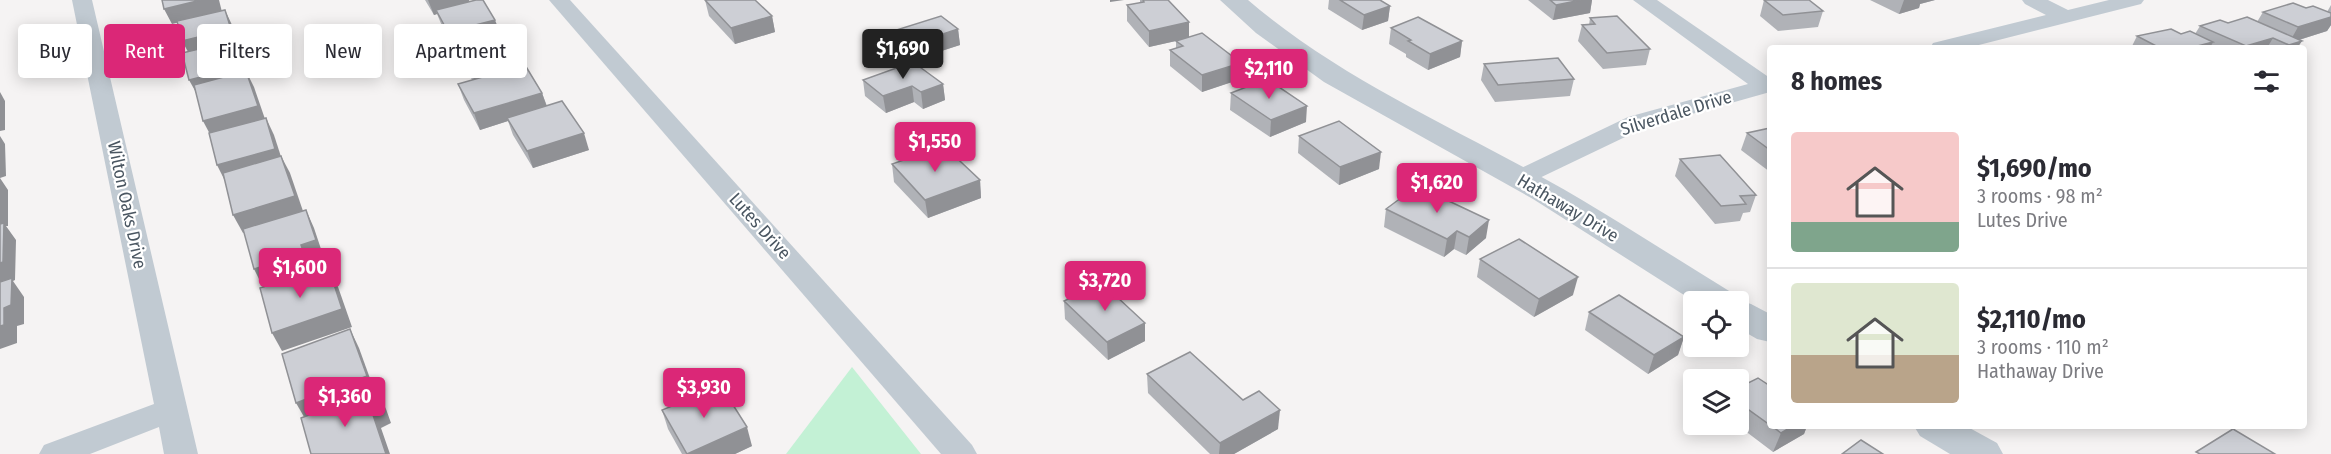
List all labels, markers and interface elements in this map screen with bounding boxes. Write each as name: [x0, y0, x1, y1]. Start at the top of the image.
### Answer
chip: Buy: [18, 24, 92, 78]
chip: Rent: [104, 24, 185, 78]
chip: Filters: [197, 24, 292, 78]
chip: New: [304, 24, 382, 78]
chip: Apartment: [394, 24, 527, 78]
pin: $1,690: [854, 29, 952, 80]
text: $1,690: [876, 36, 930, 60]
pin: $2,110: [1220, 49, 1318, 100]
text: $2,110: [1244, 56, 1294, 80]
icon: filters: [2250, 65, 2283, 98]
text: 8 homes: [1791, 66, 1882, 97]
street label: Silverdale Drive: [1618, 86, 1734, 140]
pin: $1,550: [886, 122, 984, 173]
text: $1,550: [909, 129, 961, 153]
street label: Wilton Oaks Drive: [103, 139, 151, 271]
text: $1,690/mo: [1977, 153, 2092, 184]
icon: home: [1839, 156, 1911, 228]
pin: $1,620: [1388, 163, 1486, 214]
street label: Hathaway Drive: [1513, 169, 1623, 247]
text: $1,620: [1411, 170, 1463, 194]
text: 3 rooms · 98 m²: [1977, 184, 2103, 208]
street label: Lutes Drive: [725, 188, 796, 264]
text: Lutes Drive: [1977, 208, 2068, 232]
pin: $1,600: [251, 248, 349, 299]
text: $1,600: [273, 255, 327, 279]
pin: $3,720: [1056, 261, 1154, 312]
text: $3,720: [1079, 268, 1131, 292]
map controls: [1683, 291, 1749, 435]
button: locate: [1683, 291, 1749, 357]
text: $2,110/mo: [1977, 304, 2086, 335]
icon: home: [1839, 307, 1911, 379]
text: 3 rooms · 110 m²: [1977, 335, 2109, 359]
text: Hathaway Drive: [1977, 359, 2104, 383]
pin: $3,930: [655, 368, 753, 419]
button: layers: [1683, 369, 1749, 435]
text: $3,930: [677, 375, 731, 399]
pin: $1,360: [296, 377, 394, 428]
text: $1,360: [318, 384, 372, 408]

